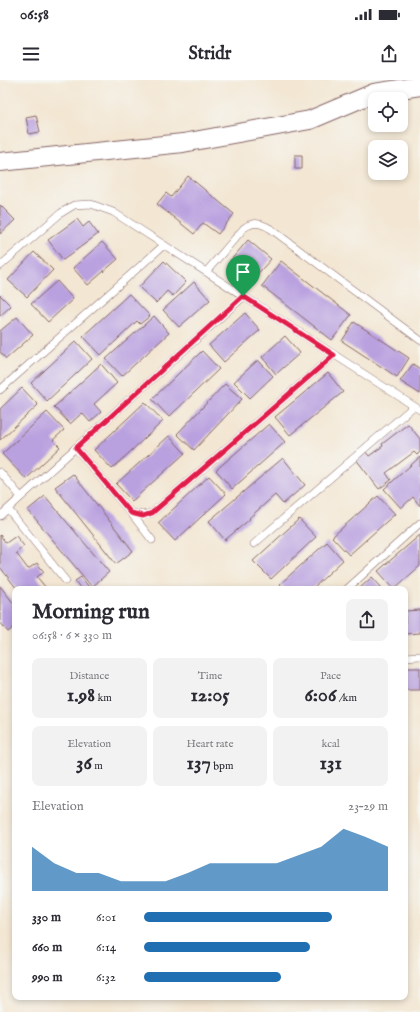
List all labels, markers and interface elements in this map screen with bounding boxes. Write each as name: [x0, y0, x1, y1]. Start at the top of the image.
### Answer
text: 06:58: [20, 5, 49, 24]
icon: menu: [20, 43, 42, 65]
text: Stridr: [189, 43, 231, 66]
icon: share: [378, 43, 400, 65]
map controls: [368, 92, 408, 180]
button: locate: [368, 92, 408, 132]
button: layers: [368, 140, 408, 180]
pin: [226, 255, 260, 296]
icon: arrive: [232, 261, 254, 283]
text: Morning run: [32, 598, 150, 626]
button: share: [346, 599, 388, 641]
text: 06:58 · 6 × 330 m: [32, 627, 112, 644]
text: Distance: [69, 669, 109, 683]
text: Time: [198, 669, 222, 683]
text: Pace: [320, 669, 341, 683]
text: 1.98: [67, 683, 95, 708]
text: 12:05: [190, 683, 230, 708]
text: 6:06: [304, 683, 336, 708]
text: km: [95, 691, 112, 705]
text: /km: [336, 691, 357, 705]
text: Elevation: [68, 737, 111, 751]
text: Heart rate: [187, 737, 233, 751]
text: kcal: [321, 737, 340, 751]
text: 36: [76, 751, 92, 776]
text: 137: [186, 751, 211, 776]
text: 131: [319, 751, 342, 776]
text: m: [92, 759, 103, 773]
text: bpm: [211, 759, 233, 773]
text: Elevation: [32, 798, 84, 815]
text: 23–29 m: [348, 798, 388, 815]
text: 330 m: [32, 909, 61, 926]
text: 6:01: [96, 909, 116, 926]
text: 660 m: [32, 939, 62, 956]
text: 6:14: [96, 939, 116, 956]
text: 990 m: [32, 969, 63, 986]
text: 6:32: [96, 969, 116, 986]

